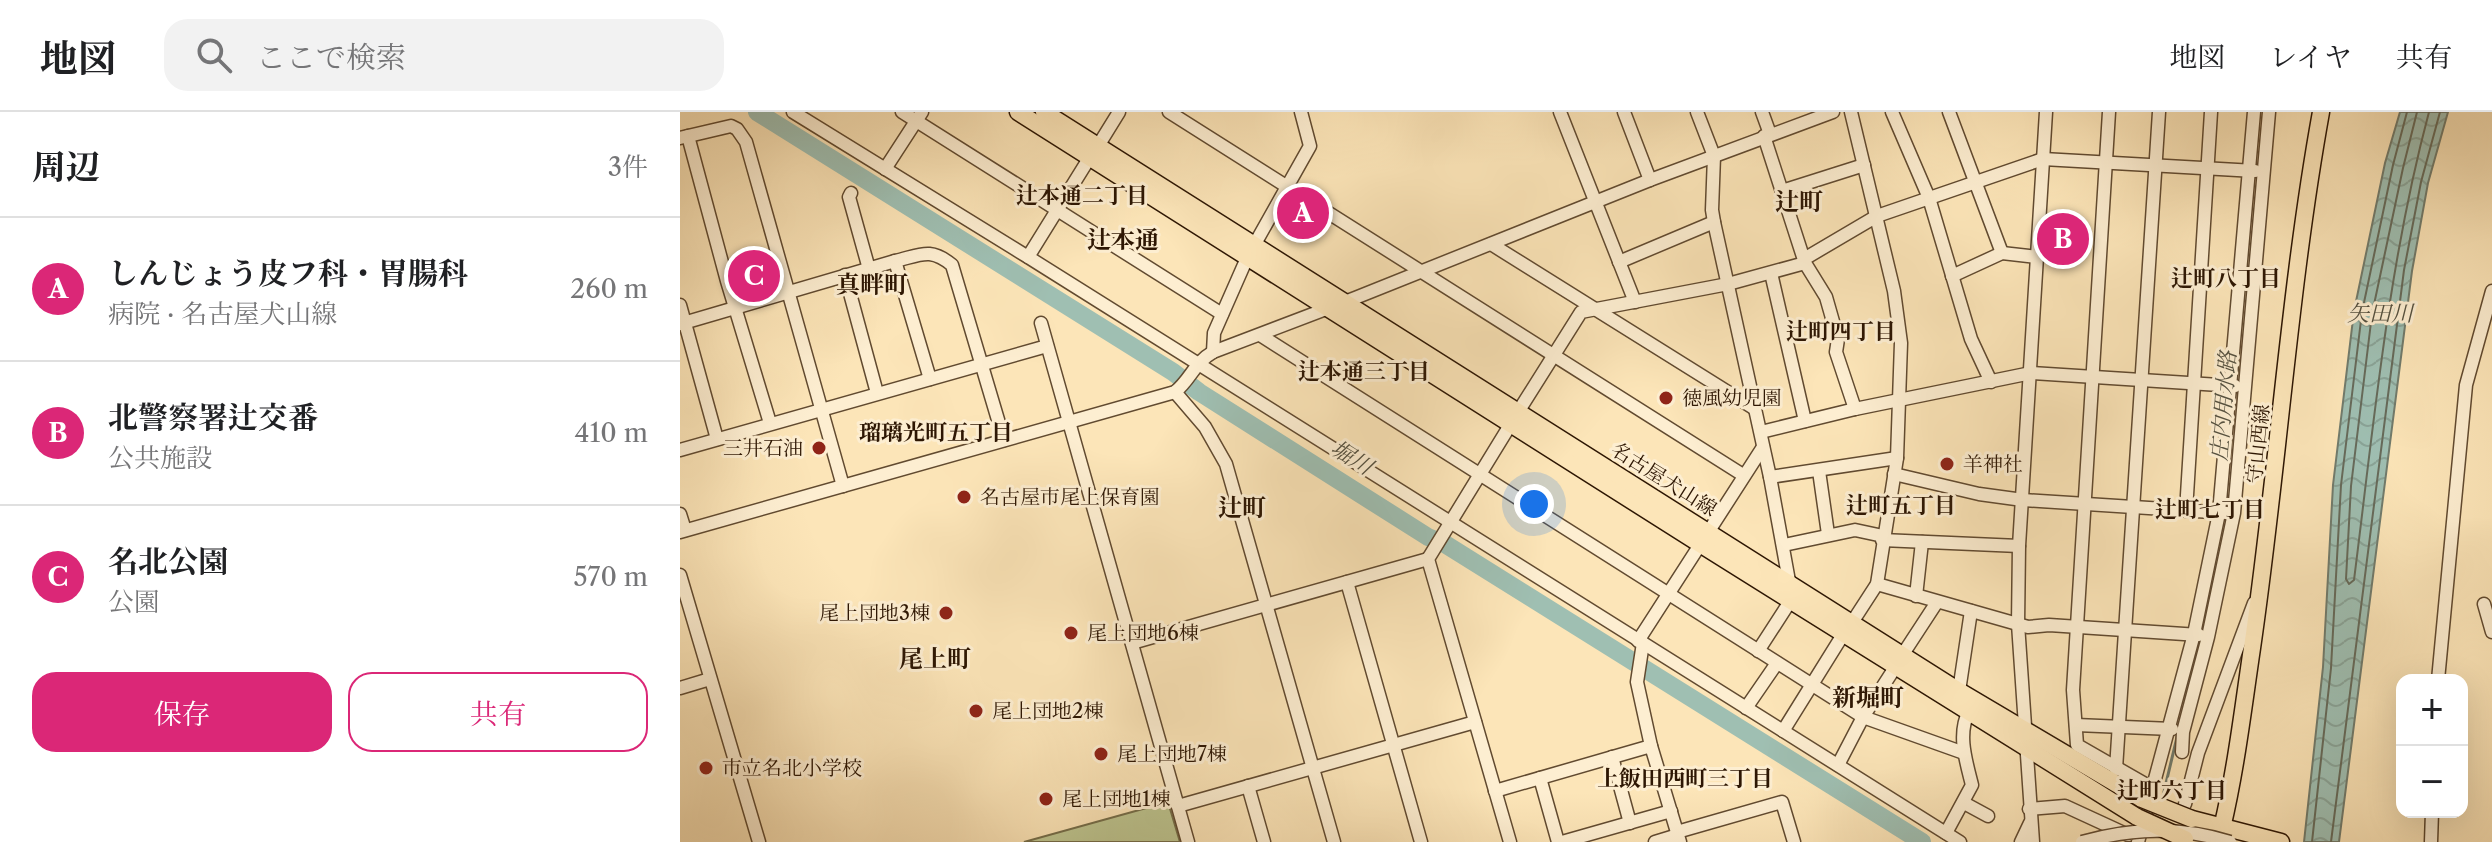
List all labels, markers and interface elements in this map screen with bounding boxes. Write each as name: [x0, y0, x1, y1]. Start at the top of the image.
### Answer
search box: [164, 19, 724, 91]
icon: search: [192, 33, 236, 77]
text: 地図: [40, 35, 116, 82]
text: ここで検索: [256, 39, 406, 76]
text: 地図: [2169, 40, 2225, 74]
text: レイヤ: [2269, 40, 2352, 74]
text: 共有: [2396, 40, 2452, 74]
text: 周辺: [32, 146, 100, 188]
text: 3件: [608, 151, 648, 183]
district label: 辻本通二丁目: [1016, 182, 1148, 209]
pin: A: [1277, 183, 1329, 243]
district label: 辻町: [1775, 187, 1823, 216]
pin: B: [2037, 209, 2089, 269]
district label: 辻本通: [1087, 225, 1159, 254]
pin: C: [728, 246, 780, 306]
text: しんじょう皮フ科・胃腸科: [108, 255, 468, 292]
district label: 辻町八丁目: [2171, 265, 2281, 292]
district label: 真畔町: [836, 270, 908, 299]
text: A: [48, 273, 68, 305]
text: 260 m: [570, 273, 648, 305]
text: 病院 · 名古屋犬山線: [108, 298, 337, 330]
water label: 矢田川: [2347, 300, 2415, 327]
district label: 辻町四丁目: [1786, 318, 1896, 345]
water label: 庄内用水路: [2205, 348, 2242, 462]
district label: 辻本通三丁目: [1298, 358, 1430, 385]
place label: 徳風幼児園: [1682, 386, 1782, 410]
marker: 徳風幼児園: [1657, 389, 1675, 407]
text: 北警察署辻交番: [108, 399, 318, 436]
street label: 守山西線: [2242, 403, 2274, 485]
text: B: [48, 417, 68, 449]
text: 410 m: [574, 417, 648, 449]
district label: 瑠璃光町五丁目: [859, 419, 1013, 446]
water label: 堀川: [1326, 434, 1379, 482]
place label: 三井石油: [723, 436, 803, 460]
street label: 名古屋犬山線: [1607, 437, 1721, 521]
marker: 三井石油: [810, 439, 828, 457]
text: 公共施設: [108, 442, 212, 474]
place label: 羊神社: [1963, 452, 2023, 476]
marker: 羊神社: [1938, 455, 1956, 473]
your location: [1514, 484, 1554, 524]
place label: 名古屋市尾上保育園: [980, 485, 1160, 509]
marker: 名古屋市尾上保育園: [955, 488, 973, 506]
district label: 辻町五丁目: [1846, 492, 1956, 519]
district label: 辻町: [1218, 493, 1266, 522]
district label: 辻町七丁目: [2155, 496, 2265, 523]
text: 名北公園: [108, 543, 228, 580]
text: C: [48, 561, 68, 593]
text: 570 m: [573, 561, 648, 593]
text: 公園: [108, 586, 160, 618]
place label: 尾上団地3棟: [819, 601, 930, 625]
marker: 尾上団地3棟: [937, 604, 955, 622]
place label: 尾上団地6棟: [1087, 621, 1199, 645]
marker: 尾上団地6棟: [1062, 624, 1080, 642]
district label: 尾上町: [899, 644, 971, 673]
button: 保存: [32, 672, 332, 752]
button: 共有: [348, 672, 648, 752]
map controls: [2396, 674, 2468, 818]
button: +: [2396, 674, 2468, 746]
district label: 新堀町: [1832, 683, 1904, 712]
place label: 尾上団地2棟: [992, 699, 1104, 723]
marker: 尾上団地2棟: [967, 702, 985, 720]
place label: 尾上団地7棟: [1117, 742, 1227, 766]
marker: 尾上団地7棟: [1092, 745, 1110, 763]
button: −: [2396, 746, 2468, 818]
place label: 市立名北小学校: [722, 756, 862, 780]
marker: 市立名北小学校: [697, 759, 715, 777]
district label: 上飯田西町三丁目: [1597, 765, 1773, 792]
district label: 辻町六丁目: [2117, 777, 2227, 804]
place label: 尾上団地1棟: [1062, 787, 1170, 811]
marker: 尾上団地1棟: [1037, 790, 1055, 808]

